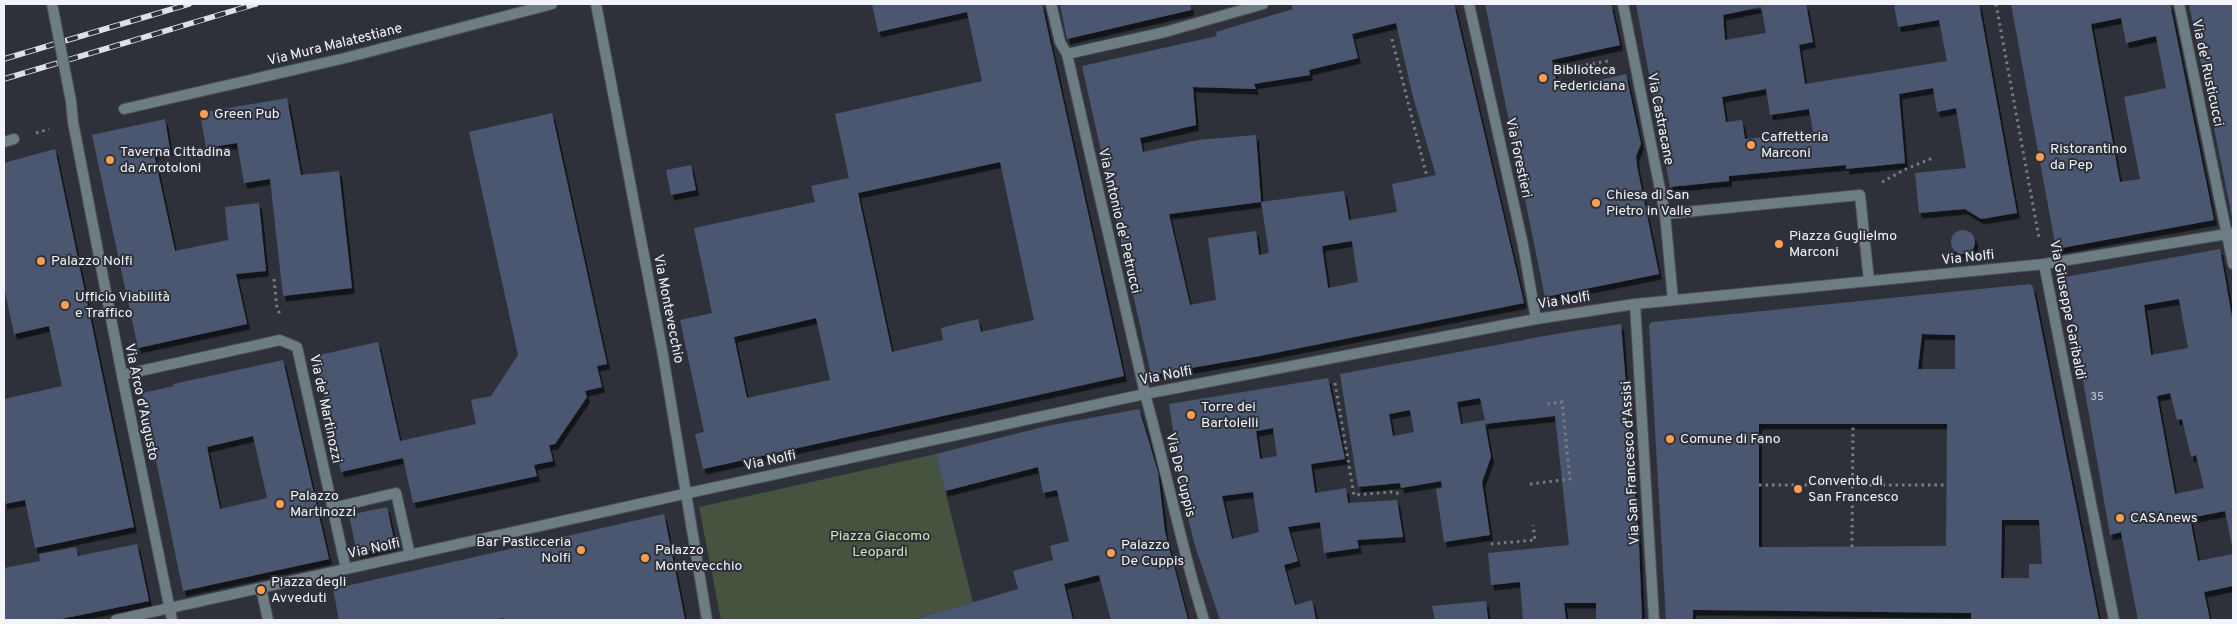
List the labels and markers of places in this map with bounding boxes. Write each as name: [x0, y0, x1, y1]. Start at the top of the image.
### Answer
place label: Biblioteca Federiciana: [1553, 62, 1625, 95]
marker: Biblioteca Federiciana: [1537, 72, 1549, 84]
place label: Green Pub: [214, 106, 280, 123]
marker: Green Pub: [198, 108, 210, 120]
place label: Caffetteria Marconi: [1761, 129, 1828, 162]
marker: Caffetteria Marconi: [1745, 139, 1757, 151]
place label: Ristorantino da Pep: [2050, 141, 2127, 174]
place label: Taverna Cittadina da Arrotoloni: [120, 144, 231, 177]
marker: Ristorantino da Pep: [2034, 151, 2046, 163]
marker: Taverna Cittadina da Arrotoloni: [104, 154, 116, 166]
place label: Chiesa di San Pietro in Valle: [1606, 187, 1691, 220]
marker: Chiesa di San Pietro in Valle: [1590, 197, 1602, 209]
place label: Piazza Guglielmo Marconi: [1789, 228, 1897, 261]
marker: Piazza Guglielmo Marconi: [1773, 238, 1785, 250]
place label: Palazzo Nolfi: [51, 253, 133, 270]
marker: Palazzo Nolfi: [35, 255, 47, 267]
place label: Ufficio Viabilità e Traffico: [75, 289, 170, 322]
marker: Ufficio Viabilità e Traffico: [59, 299, 71, 311]
place label: Torre dei Bartolelli: [1201, 399, 1259, 432]
marker: Torre dei Bartolelli: [1185, 409, 1197, 421]
place label: Comune di Fano: [1680, 431, 1781, 448]
marker: Comune di Fano: [1664, 433, 1676, 445]
place label: Convento di San Francesco: [1808, 473, 1899, 506]
marker: Convento di San Francesco: [1792, 483, 1804, 495]
place label: Palazzo Martinozzi: [290, 488, 356, 521]
marker: Palazzo Martinozzi: [274, 498, 286, 510]
place label: CASAnews: [2130, 510, 2197, 527]
marker: CASAnews: [2114, 512, 2126, 524]
place label: Bar Pasticceria Nolfi: [476, 534, 571, 567]
place label: Palazzo De Cuppis: [1121, 537, 1184, 570]
place label: Palazzo Montevecchio: [655, 542, 743, 575]
marker: Bar Pasticceria Nolfi: [575, 544, 587, 556]
marker: Palazzo De Cuppis: [1105, 547, 1117, 559]
marker: Palazzo Montevecchio: [639, 552, 651, 564]
place label: Piazza degli Avveduti: [271, 574, 346, 607]
marker: Piazza degli Avveduti: [255, 584, 267, 596]

